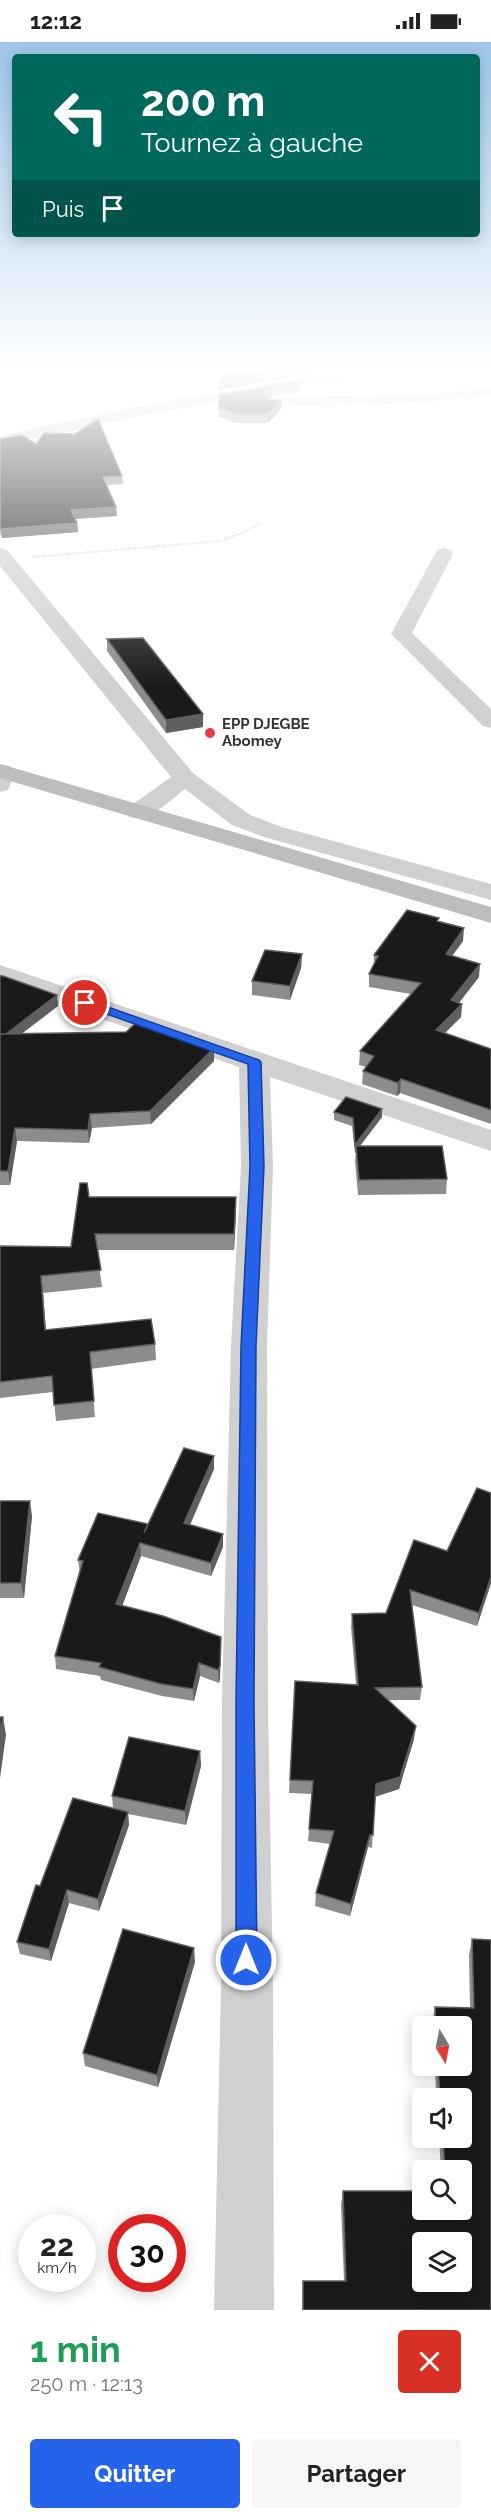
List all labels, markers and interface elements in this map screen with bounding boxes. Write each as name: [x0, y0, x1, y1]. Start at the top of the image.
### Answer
text: 12:12: [30, 8, 82, 34]
text: 200 m: [141, 77, 265, 126]
icon: left: [42, 78, 120, 156]
text: Tournez à gauche: [141, 127, 363, 158]
icon: arrive: [96, 192, 129, 225]
text: Puis: [42, 196, 84, 222]
place label: EPP DJEGBE Abomey: [222, 715, 310, 750]
marker: EPP DJEGBE Abomey: [203, 726, 217, 740]
pin: [59, 977, 110, 1028]
icon: arrive: [68, 986, 101, 1019]
position arrow: [214, 1928, 278, 1992]
north arrow: [412, 2016, 472, 2076]
map controls: [412, 2016, 472, 2292]
button: sound: [412, 2088, 472, 2148]
button: search: [412, 2160, 472, 2220]
speed limit sign: 30: [108, 2214, 186, 2292]
text: 22: [40, 2228, 74, 2263]
button: layers: [412, 2232, 472, 2292]
text: km/h: [37, 2259, 77, 2277]
text: 1 min: [30, 2328, 121, 2370]
button: close: [398, 2330, 461, 2393]
text: 250 m · 12:13: [30, 2372, 143, 2396]
button: Quitter: [30, 2439, 240, 2508]
button: Partager: [252, 2439, 461, 2508]

